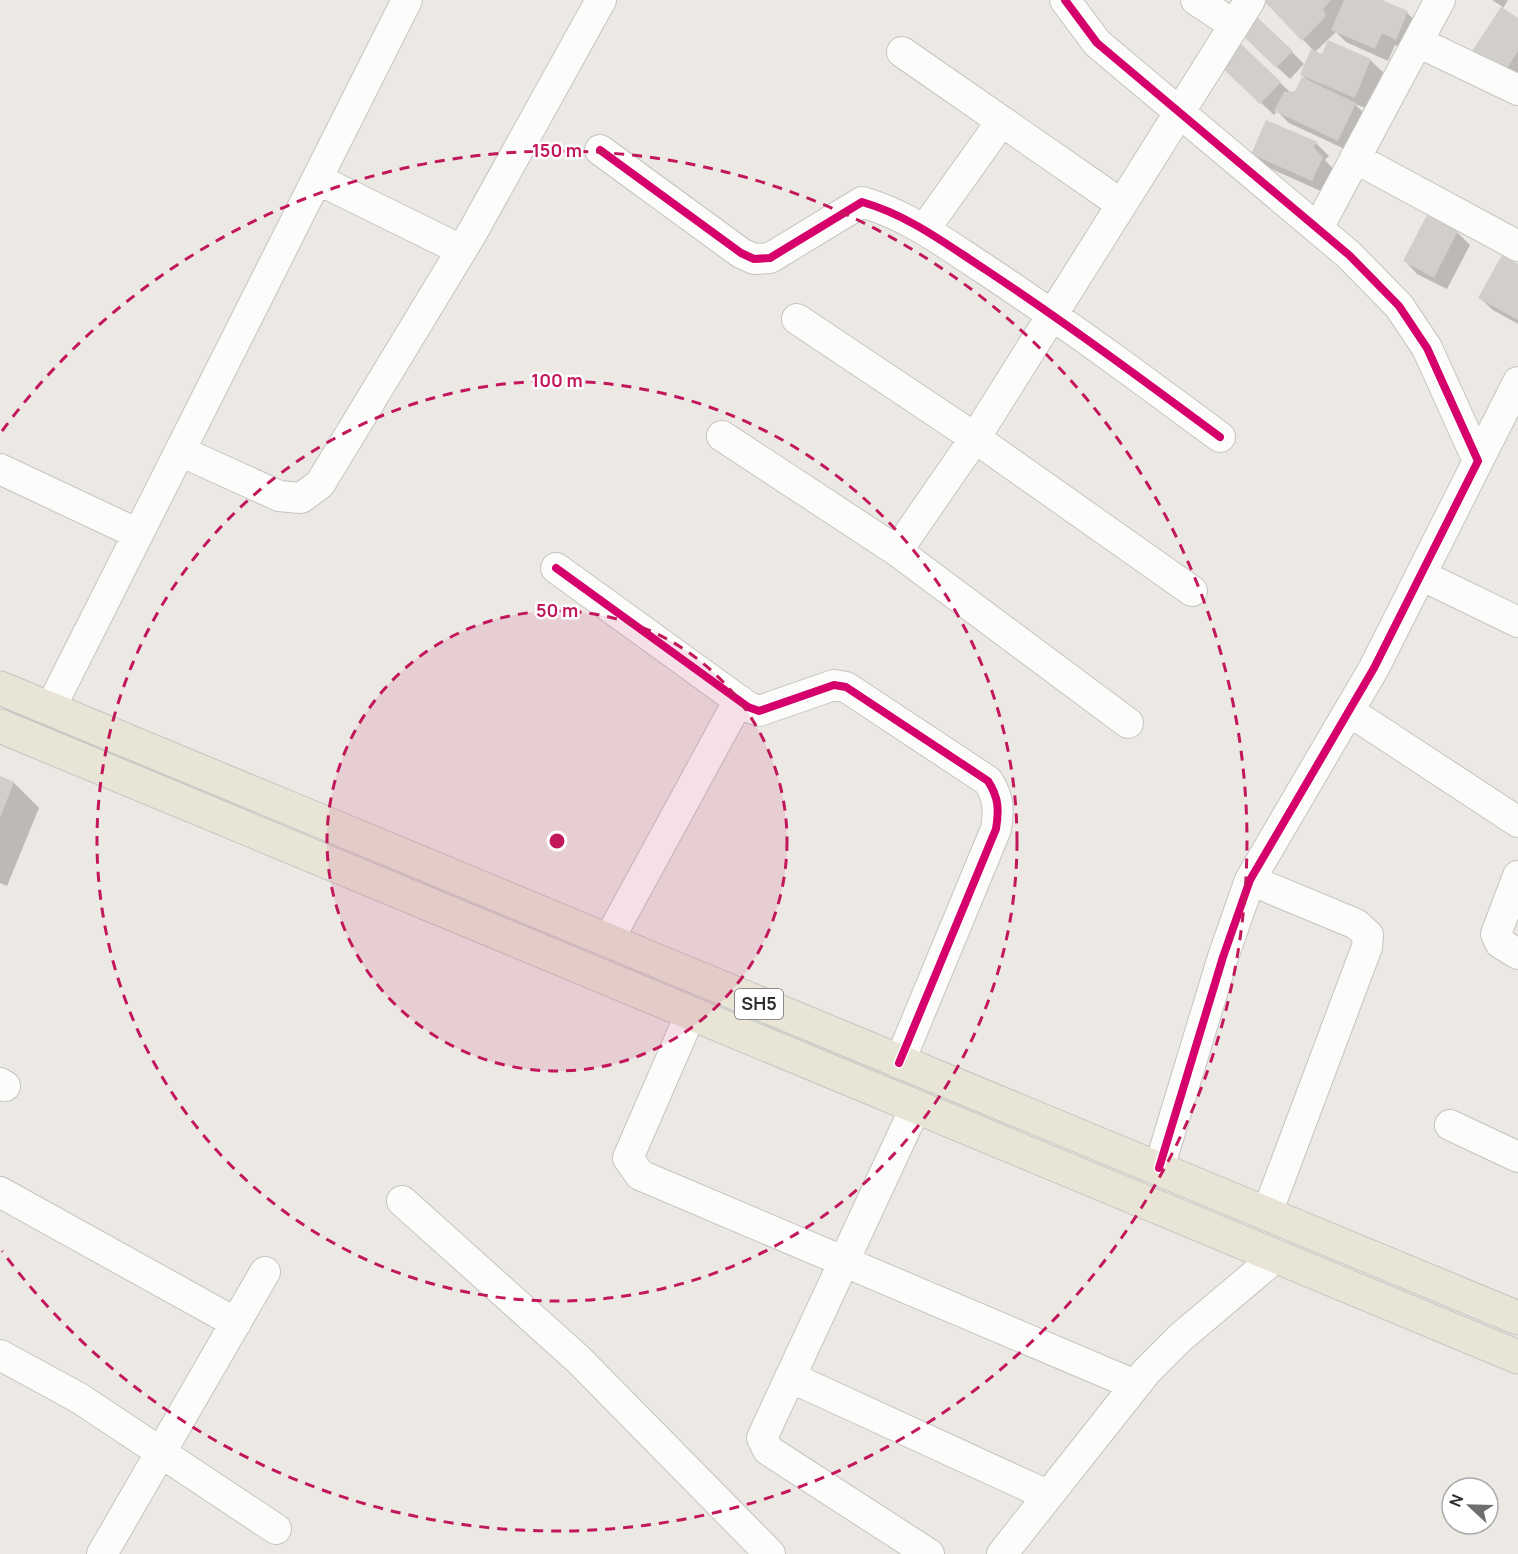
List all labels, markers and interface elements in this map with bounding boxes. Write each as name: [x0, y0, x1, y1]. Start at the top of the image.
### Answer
text: 150 m: [532, 138, 582, 162]
text: 100 m: [531, 368, 583, 392]
text: 50 m: [536, 598, 578, 622]
centre of rings: [547, 831, 567, 851]
road number: SH5: [735, 989, 783, 1019]
north arrow: [1440, 1476, 1500, 1536]
text: N: [1444, 1491, 1468, 1510]

